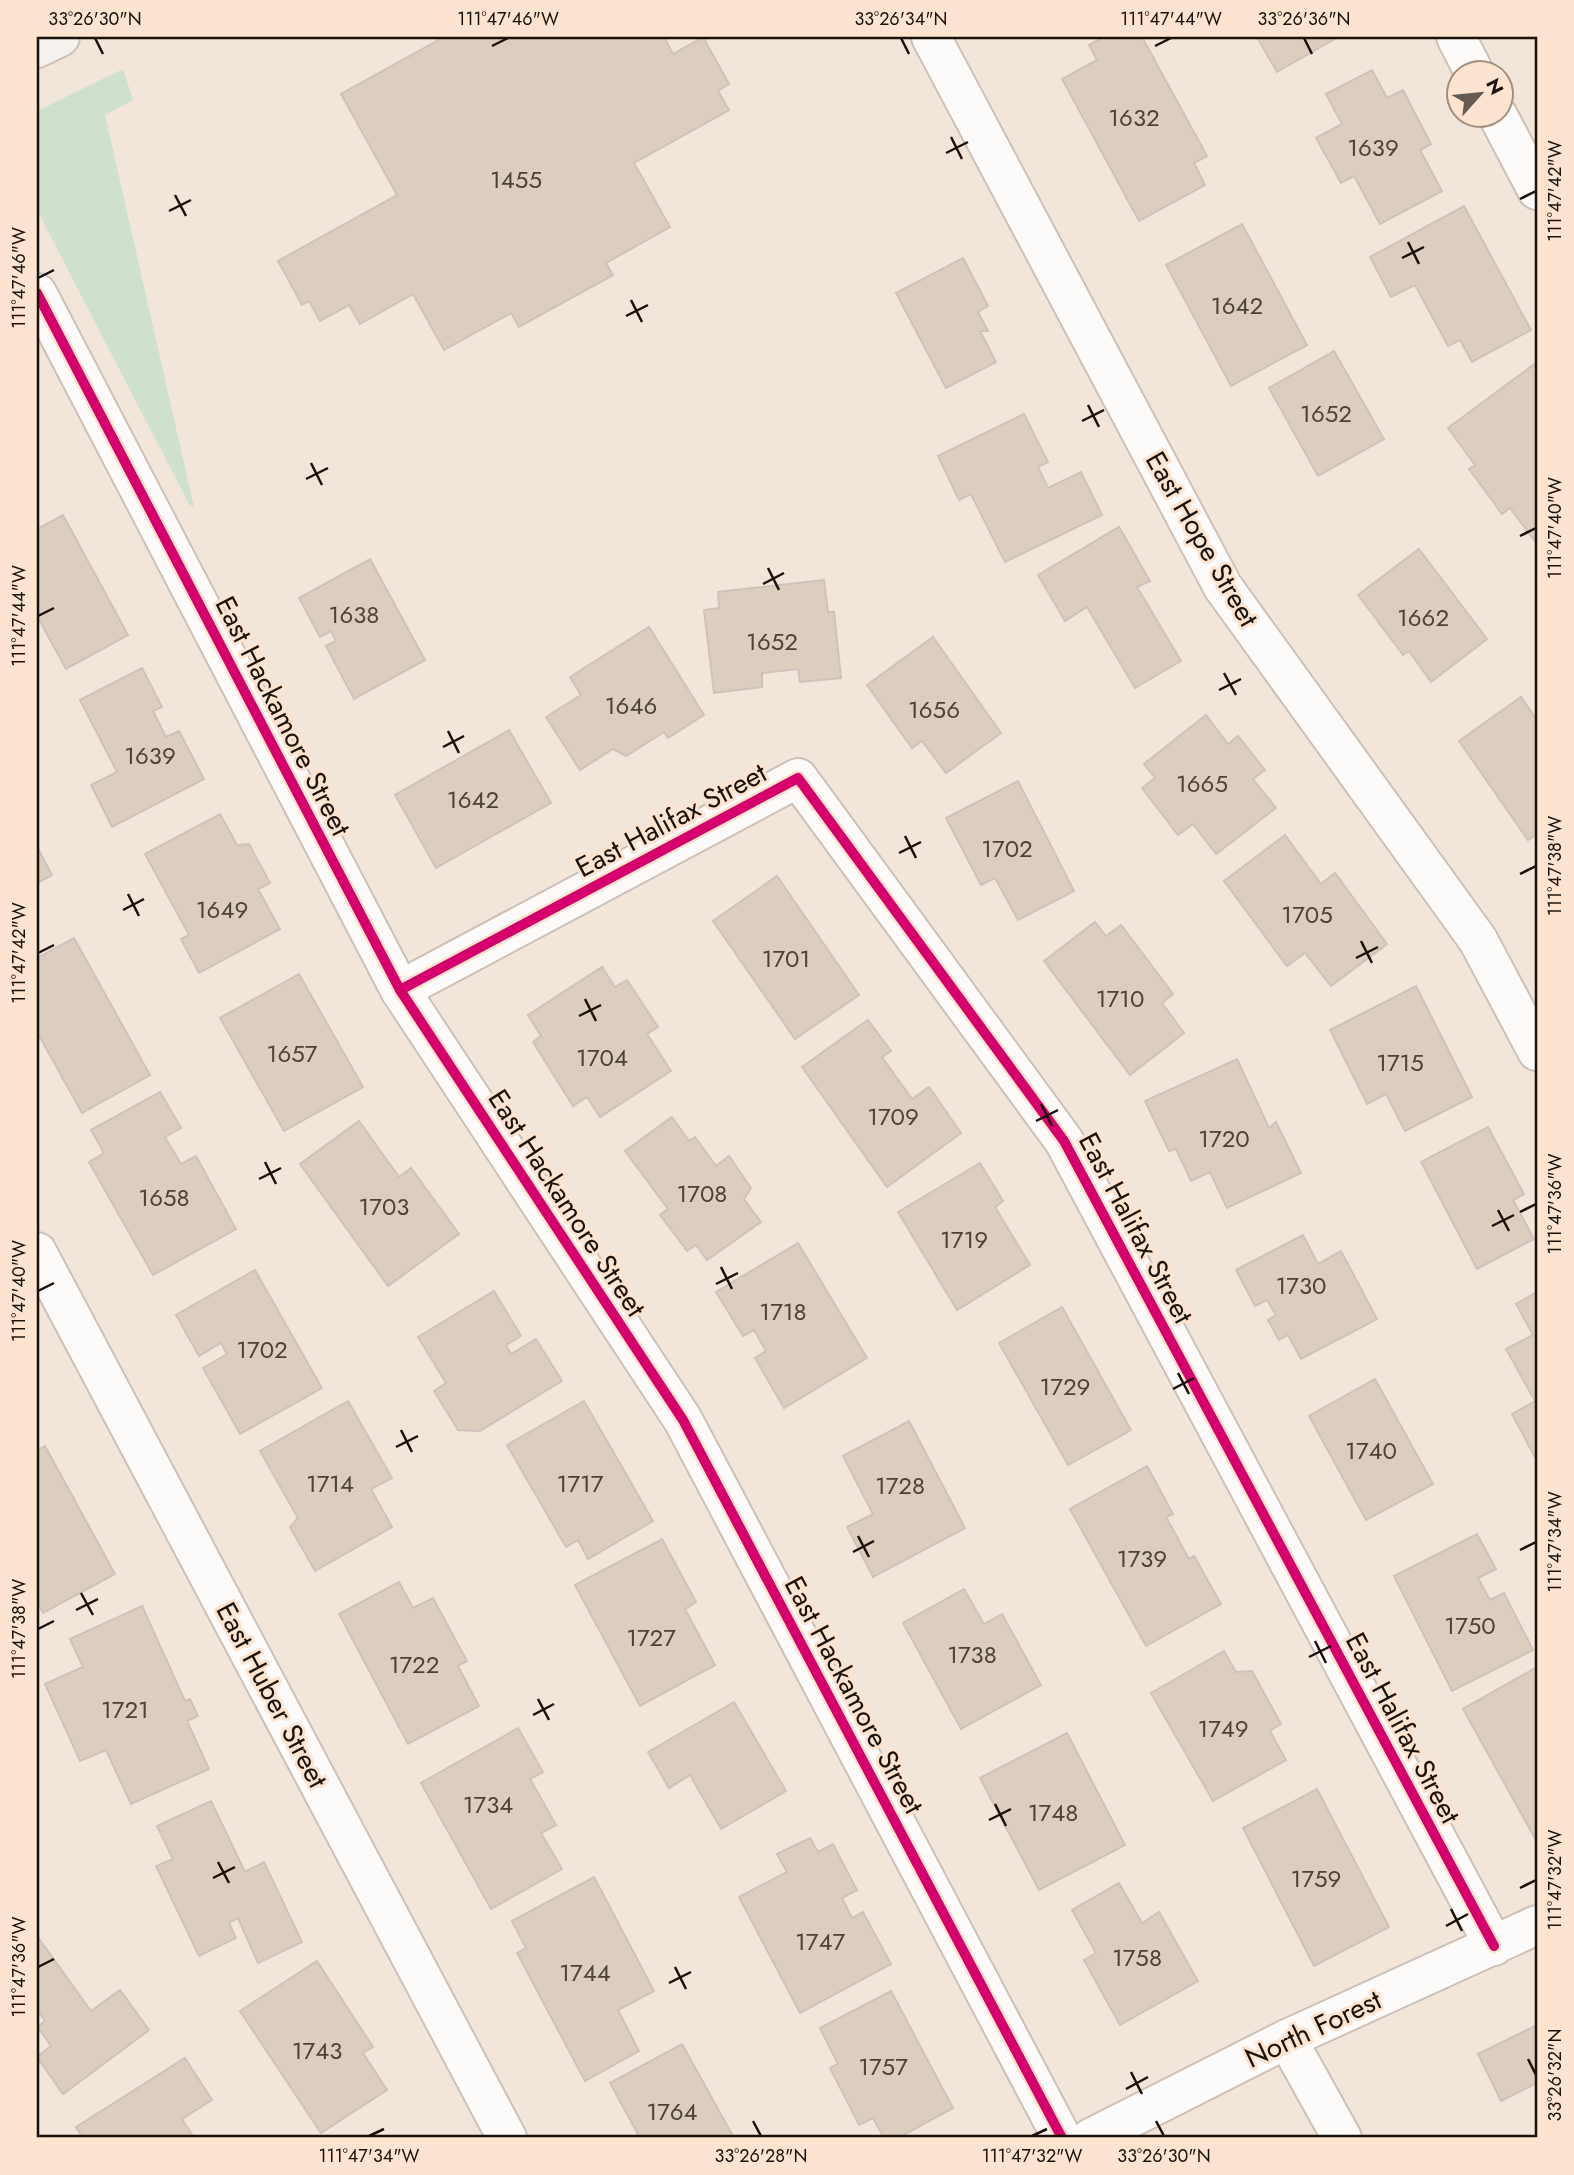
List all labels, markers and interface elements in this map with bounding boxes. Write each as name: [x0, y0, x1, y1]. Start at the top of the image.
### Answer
text: 33°26'30"N: [48, 6, 142, 32]
text: 111°47'46"W: [457, 6, 559, 32]
text: 33°26'34"N: [854, 6, 948, 32]
text: 111°47'44"W: [1120, 6, 1222, 32]
text: 33°26'36"N: [1258, 6, 1350, 32]
north arrow: [1444, 60, 1514, 130]
text: N: [1479, 74, 1510, 99]
house number: 1632: [1108, 100, 1160, 135]
house number: 1639: [1347, 130, 1399, 165]
text: 111°47'42"W: [1542, 140, 1568, 242]
house number: 1455: [490, 162, 542, 197]
text: 111°47'46"W: [6, 227, 32, 329]
house number: 1642: [1211, 288, 1263, 323]
house number: 1652: [1300, 396, 1352, 431]
street label: East Hope Street: [1135, 444, 1269, 634]
text: 111°47'40"W: [1542, 477, 1568, 579]
text: 111°47'44"W: [6, 565, 32, 667]
street label: East Hackamore Street: [205, 589, 361, 843]
house number: 1638: [329, 597, 379, 632]
house number: 1662: [1397, 600, 1449, 635]
house number: 1652: [746, 624, 798, 659]
house number: 1646: [605, 688, 657, 723]
house number: 1656: [908, 692, 960, 727]
house number: 1639: [124, 738, 176, 773]
street label: East Halifax Street: [568, 752, 774, 888]
house number: 1665: [1176, 766, 1228, 801]
house number: 1642: [447, 782, 499, 817]
text: 111°47'38"W: [1542, 816, 1568, 916]
house number: 1702: [981, 831, 1033, 866]
house number: 1649: [196, 892, 248, 927]
house number: 1705: [1281, 897, 1333, 932]
text: 111°47'42"W: [6, 902, 32, 1004]
house number: 1701: [762, 941, 810, 976]
house number: 1710: [1096, 981, 1144, 1016]
house number: 1657: [267, 1036, 318, 1071]
house number: 1704: [576, 1040, 628, 1075]
house number: 1715: [1376, 1045, 1424, 1080]
street label: East Hackamore Street: [478, 1081, 656, 1325]
house number: 1709: [867, 1099, 919, 1134]
house number: 1720: [1198, 1121, 1250, 1156]
street label: East Halifax Street: [1068, 1125, 1204, 1331]
text: 111°47'36"W: [1542, 1153, 1568, 1254]
house number: 1708: [677, 1176, 727, 1211]
house number: 1658: [138, 1180, 190, 1215]
house number: 1703: [359, 1189, 409, 1224]
house number: 1719: [940, 1222, 988, 1257]
text: 111°47'40"W: [6, 1240, 32, 1342]
house number: 1730: [1276, 1268, 1326, 1303]
house number: 1718: [759, 1294, 807, 1329]
house number: 1702: [236, 1332, 288, 1367]
house number: 1729: [1040, 1369, 1090, 1404]
house number: 1740: [1345, 1433, 1397, 1468]
house number: 1714: [306, 1466, 354, 1501]
house number: 1717: [557, 1466, 604, 1501]
house number: 1728: [875, 1468, 925, 1503]
text: 111°47'34"W: [1542, 1491, 1568, 1592]
house number: 1739: [1117, 1541, 1167, 1576]
street label: East Hackamore Street: [774, 1569, 934, 1821]
text: 111°47'38"W: [6, 1579, 32, 1679]
street label: East Huber Street: [206, 1595, 338, 1795]
house number: 1750: [1444, 1608, 1496, 1643]
house number: 1727: [626, 1620, 676, 1655]
street label: East Halifax Street: [1335, 1625, 1471, 1831]
house number: 1738: [947, 1637, 997, 1672]
house number: 1722: [389, 1647, 439, 1682]
house number: 1721: [101, 1692, 149, 1727]
house number: 1749: [1197, 1711, 1249, 1746]
house number: 1734: [463, 1787, 513, 1822]
house number: 1748: [1028, 1795, 1078, 1830]
text: 111°47'32"W: [1542, 1830, 1568, 1930]
house number: 1759: [1291, 1861, 1341, 1896]
text: 111°47'36"W: [6, 1916, 32, 2017]
house number: 1747: [795, 1924, 845, 1959]
house number: 1758: [1112, 1940, 1162, 1975]
house number: 1744: [559, 1955, 611, 1990]
street label: North Forest: [1238, 1979, 1388, 2079]
text: 33°26'32"N: [1542, 2029, 1568, 2121]
house number: 1743: [292, 2033, 342, 2068]
house number: 1757: [858, 2049, 908, 2084]
house number: 1764: [646, 2094, 698, 2129]
text: 111°47'34"W: [319, 2143, 420, 2169]
text: 33°26'28"N: [715, 2143, 807, 2169]
text: 111°47'32"W: [982, 2143, 1082, 2169]
text: 33°26'30"N: [1117, 2143, 1211, 2169]

